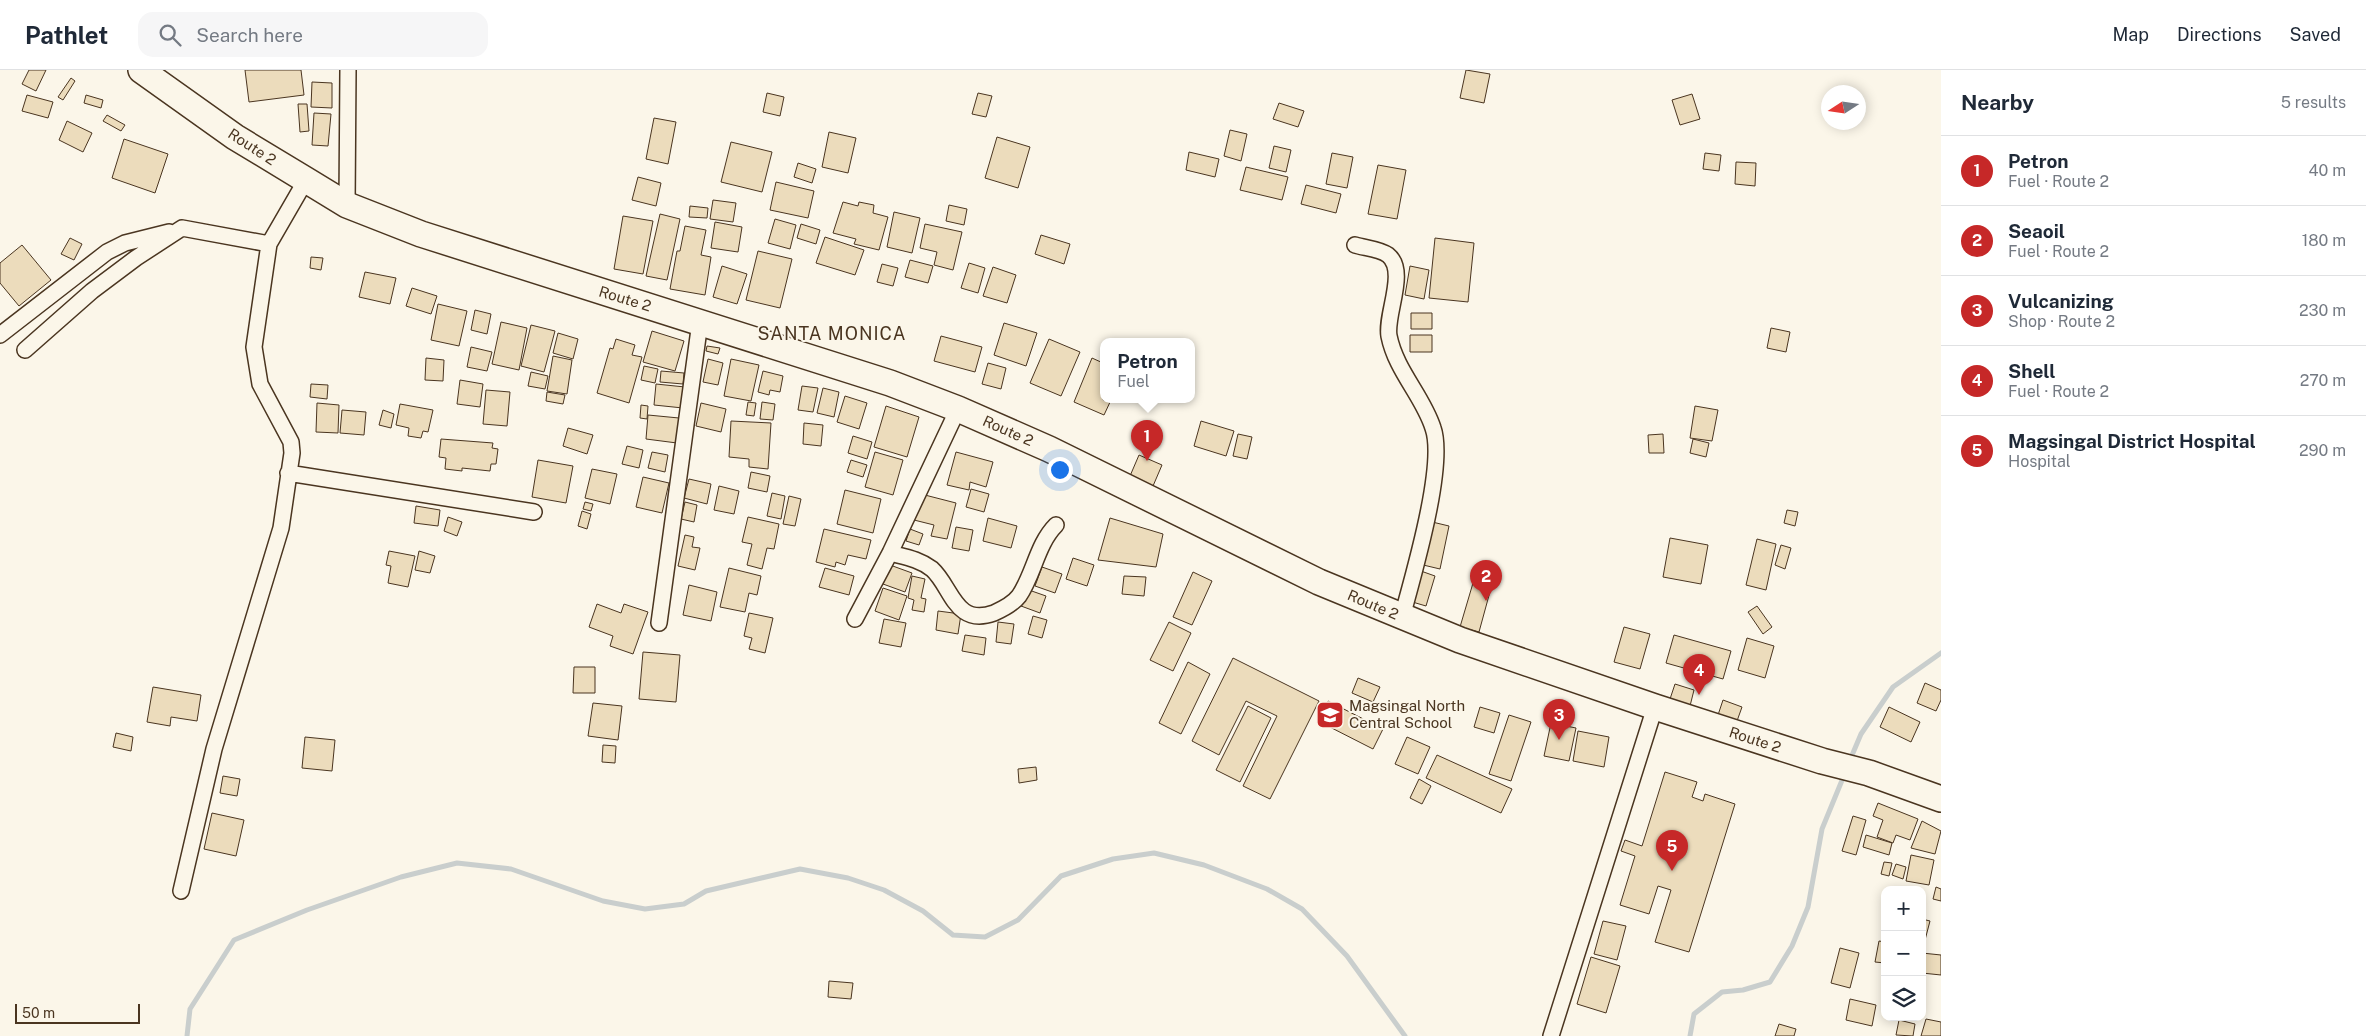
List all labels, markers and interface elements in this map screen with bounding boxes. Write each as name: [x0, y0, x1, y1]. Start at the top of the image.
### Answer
search box: [138, 12, 488, 57]
text: Pathlet: [25, 21, 108, 49]
icon: search: [156, 21, 184, 49]
text: Search here: [196, 24, 303, 46]
text: Map: [2112, 24, 2149, 45]
text: Directions: [2177, 24, 2262, 45]
text: Saved: [2290, 24, 2341, 45]
north arrow: [1821, 85, 1866, 130]
text: Nearby: [1961, 90, 2034, 115]
text: 5 results: [2281, 93, 2346, 112]
street label: Route 2: [225, 125, 279, 168]
text: Petron: [2008, 150, 2069, 172]
text: 1: [1974, 161, 1980, 180]
text: 40 m: [2308, 161, 2346, 180]
text: Fuel · Route 2: [2008, 172, 2109, 191]
text: Seaoil: [2008, 220, 2065, 242]
text: 2: [1972, 231, 1982, 250]
text: 180 m: [2302, 231, 2346, 250]
text: Fuel · Route 2: [2008, 242, 2109, 261]
street label: Route 2: [597, 283, 653, 315]
text: Vulcanizing: [2008, 290, 2114, 312]
text: 3: [1972, 301, 1982, 320]
text: 230 m: [2299, 301, 2346, 320]
text: Shop · Route 2: [2008, 312, 2115, 331]
district label: SANTA MONICA: [757, 323, 907, 344]
popup: [1100, 338, 1195, 403]
text: Petron: [1117, 350, 1178, 372]
text: Shell: [2008, 360, 2056, 382]
text: 4: [1972, 371, 1982, 390]
text: 270 m: [2300, 371, 2346, 390]
text: Fuel: [1117, 372, 1150, 391]
text: Fuel · Route 2: [2008, 382, 2109, 401]
street label: Route 2: [980, 412, 1036, 449]
pin: 1: [1131, 420, 1163, 461]
text: Magsingal District Hospital: [2008, 430, 2256, 452]
text: 5: [1972, 441, 1982, 460]
text: 290 m: [2299, 441, 2346, 460]
text: Hospital: [2008, 452, 2071, 471]
your location: [1047, 457, 1073, 483]
pin: 2: [1470, 560, 1502, 601]
street label: Route 2: [1345, 586, 1401, 623]
pin: 4: [1683, 654, 1715, 695]
place label: Magsingal North Central School: [1349, 697, 1465, 731]
pin: 3: [1543, 699, 1575, 740]
school or university icon: Magsingal North Central School: [1315, 700, 1345, 730]
street label: Route 2: [1727, 723, 1783, 756]
pin: 5: [1656, 830, 1688, 871]
map controls: [1881, 886, 1926, 1021]
button: +: [1881, 886, 1926, 931]
button: −: [1881, 931, 1926, 976]
button: layers: [1881, 976, 1926, 1021]
scale bar: [15, 1001, 140, 1024]
text: 50 m: [22, 1005, 55, 1021]

